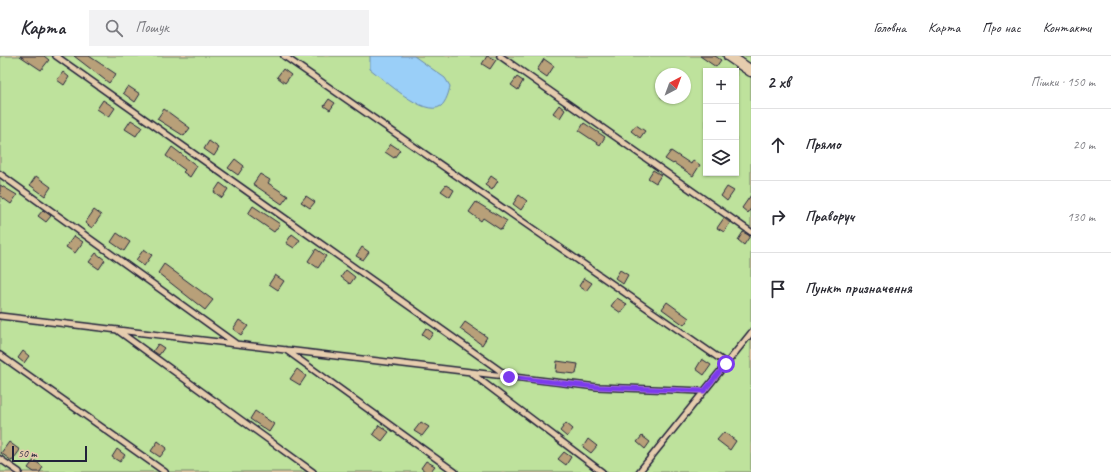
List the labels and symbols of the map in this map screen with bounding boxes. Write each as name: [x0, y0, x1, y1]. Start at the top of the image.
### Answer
north arrow: [655, 68, 691, 104]
route start: [717, 355, 735, 373]
route end: [500, 368, 518, 386]
scale bar: [12, 444, 87, 463]

